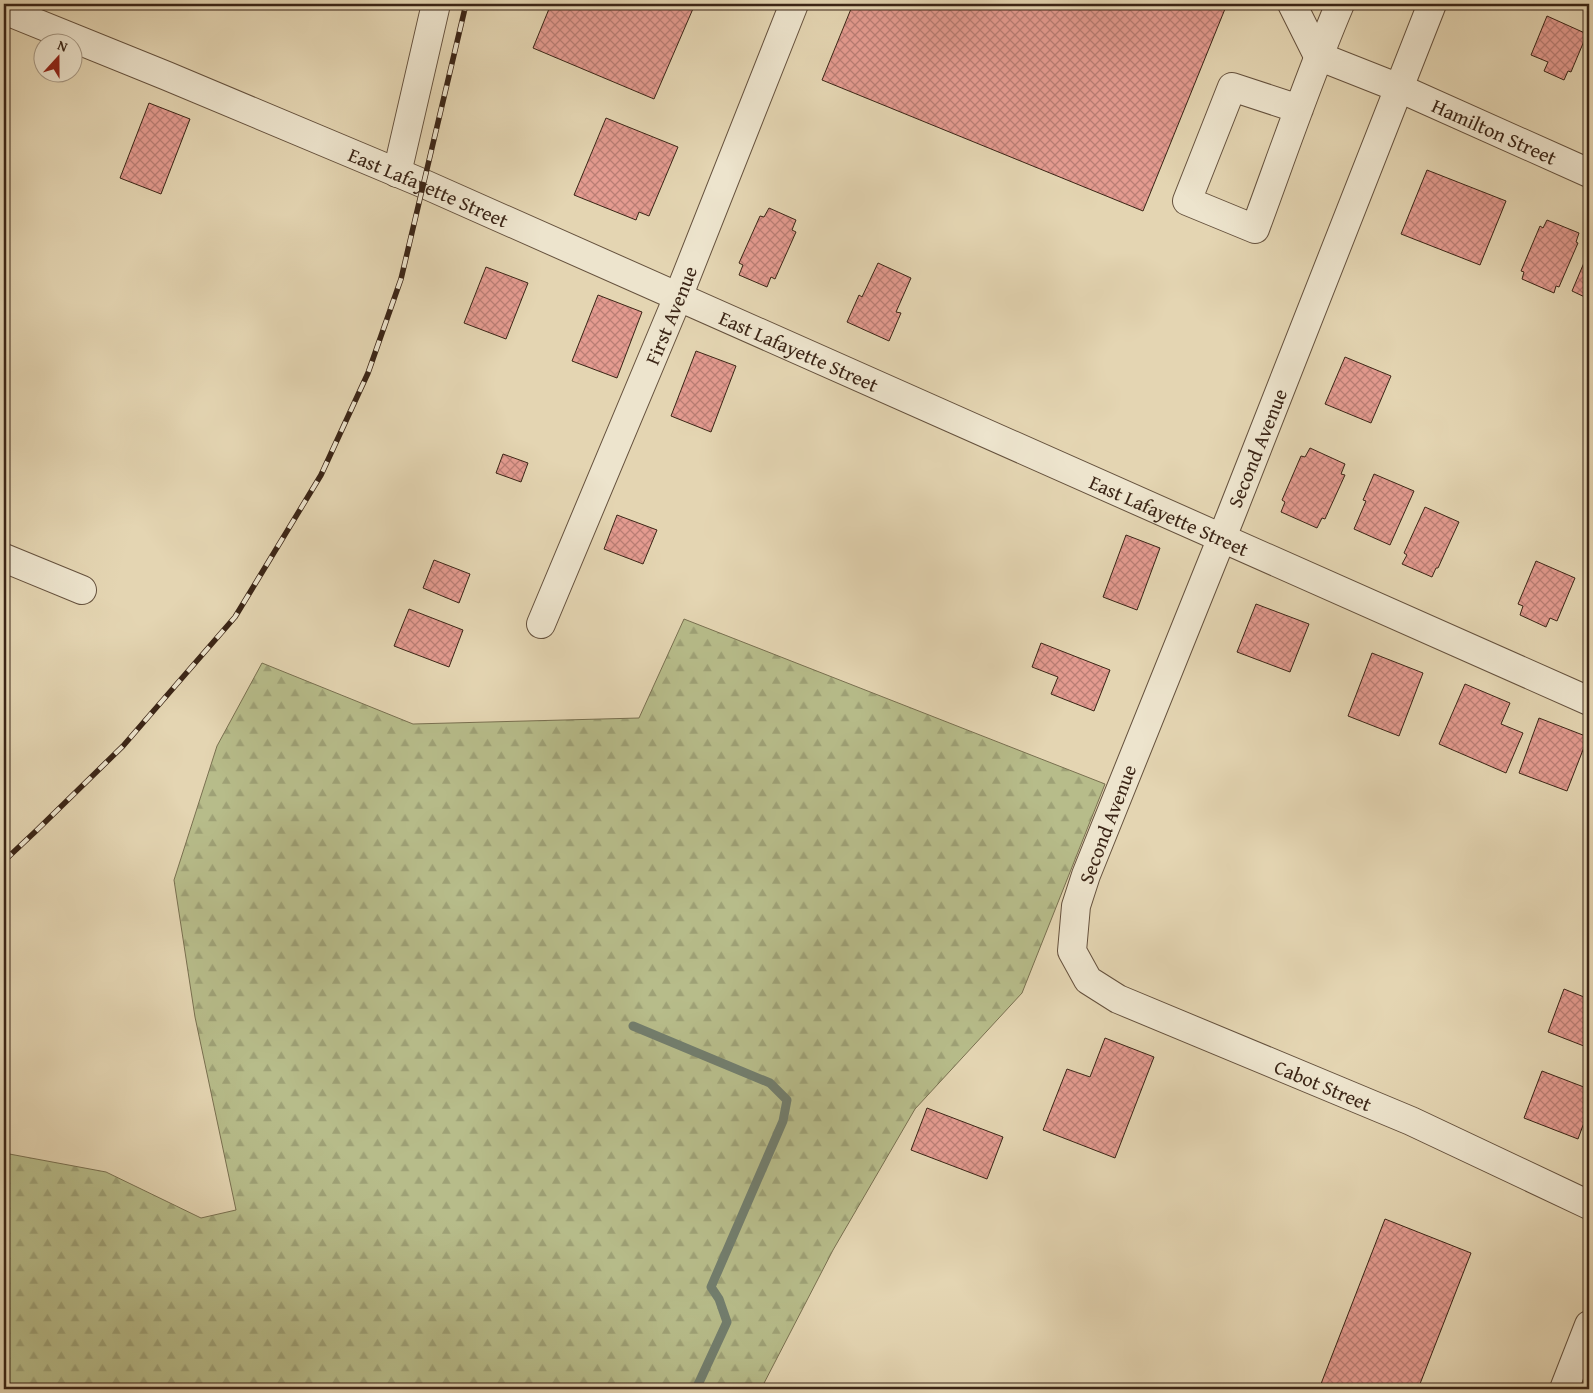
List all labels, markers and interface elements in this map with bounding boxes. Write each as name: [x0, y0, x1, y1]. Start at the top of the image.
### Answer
north arrow: [32, 32, 82, 82]
text: N: [55, 35, 71, 57]
street label: Hamilton Street: [1428, 90, 1562, 171]
street label: East Lafayette Street: [344, 139, 513, 234]
street label: First Avenue: [637, 261, 704, 369]
street label: East Lafayette Street: [715, 302, 883, 398]
street label: Second Avenue: [1220, 384, 1294, 512]
street label: East Lafayette Street: [1085, 467, 1254, 563]
street label: Second Avenue: [1071, 760, 1143, 888]
street label: Cabot Street: [1270, 1051, 1376, 1118]

